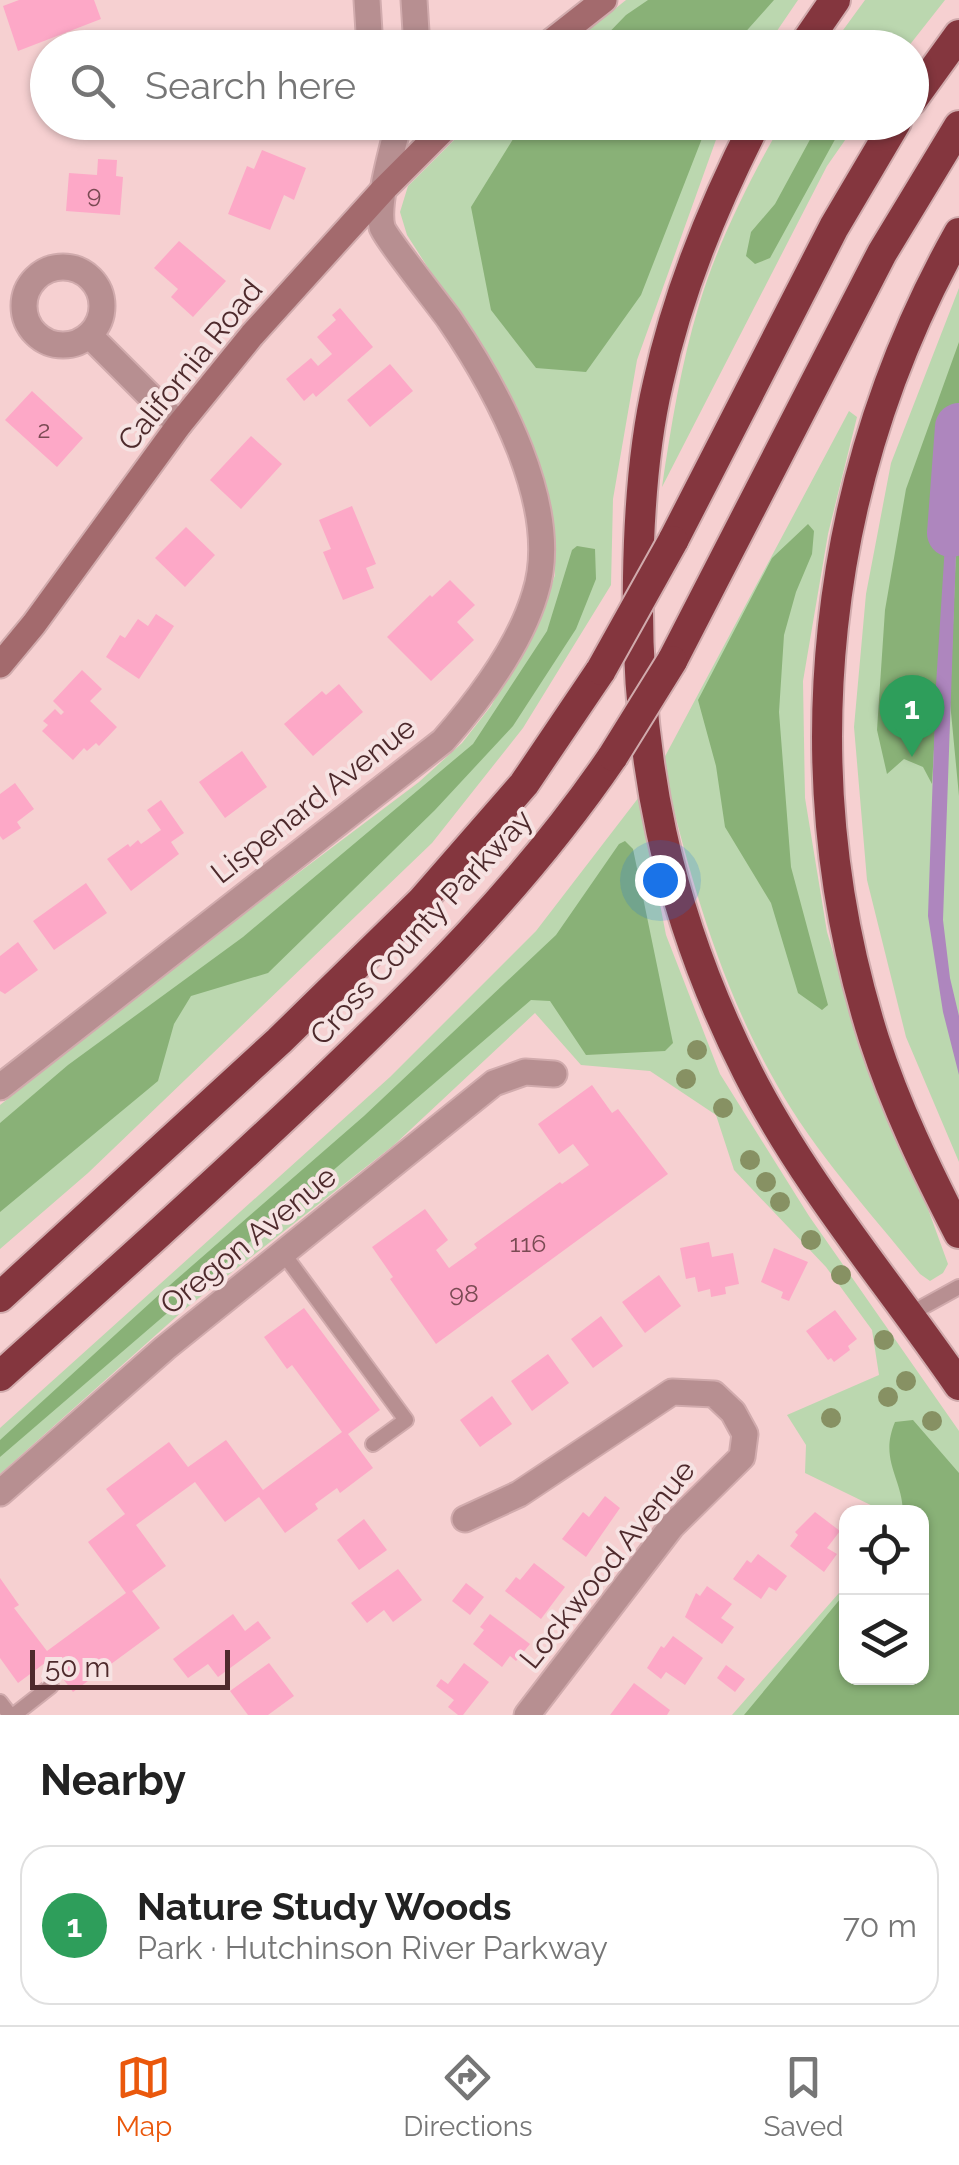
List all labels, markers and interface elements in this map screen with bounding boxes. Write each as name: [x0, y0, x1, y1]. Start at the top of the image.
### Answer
search box: [30, 30, 929, 140]
icon: search: [65, 58, 120, 113]
text: Search here: [145, 63, 356, 108]
house number: 9: [87, 179, 101, 209]
street label: California Road: [111, 273, 269, 457]
house number: 2: [37, 414, 51, 444]
pin: 1: [880, 674, 944, 757]
street label: Lispenard Avenue: [204, 709, 422, 891]
street label: Cross County Parkway: [303, 802, 539, 1052]
your location: [635, 855, 686, 906]
street label: Oregon Avenue: [153, 1158, 343, 1322]
house number: 116: [510, 1228, 546, 1258]
house number: 98: [449, 1278, 479, 1308]
street label: Lockwood Avenue: [512, 1453, 702, 1675]
map controls: [839, 1505, 929, 1685]
button: locate: [839, 1505, 929, 1595]
button: layers: [839, 1595, 929, 1685]
scale bar: [30, 1645, 230, 1690]
text: 50 m: [45, 1651, 110, 1684]
text: Nearby: [40, 1756, 186, 1805]
text: Nature Study Woods: [137, 1884, 512, 1929]
text: 1: [67, 1907, 82, 1944]
text: 70 m: [843, 1907, 917, 1944]
text: Park · Hutchinson River Parkway: [137, 1929, 608, 1966]
tab: Map: [115, 2050, 172, 2143]
tab: Directions: [403, 2050, 533, 2143]
tab: Saved: [763, 2050, 844, 2143]

